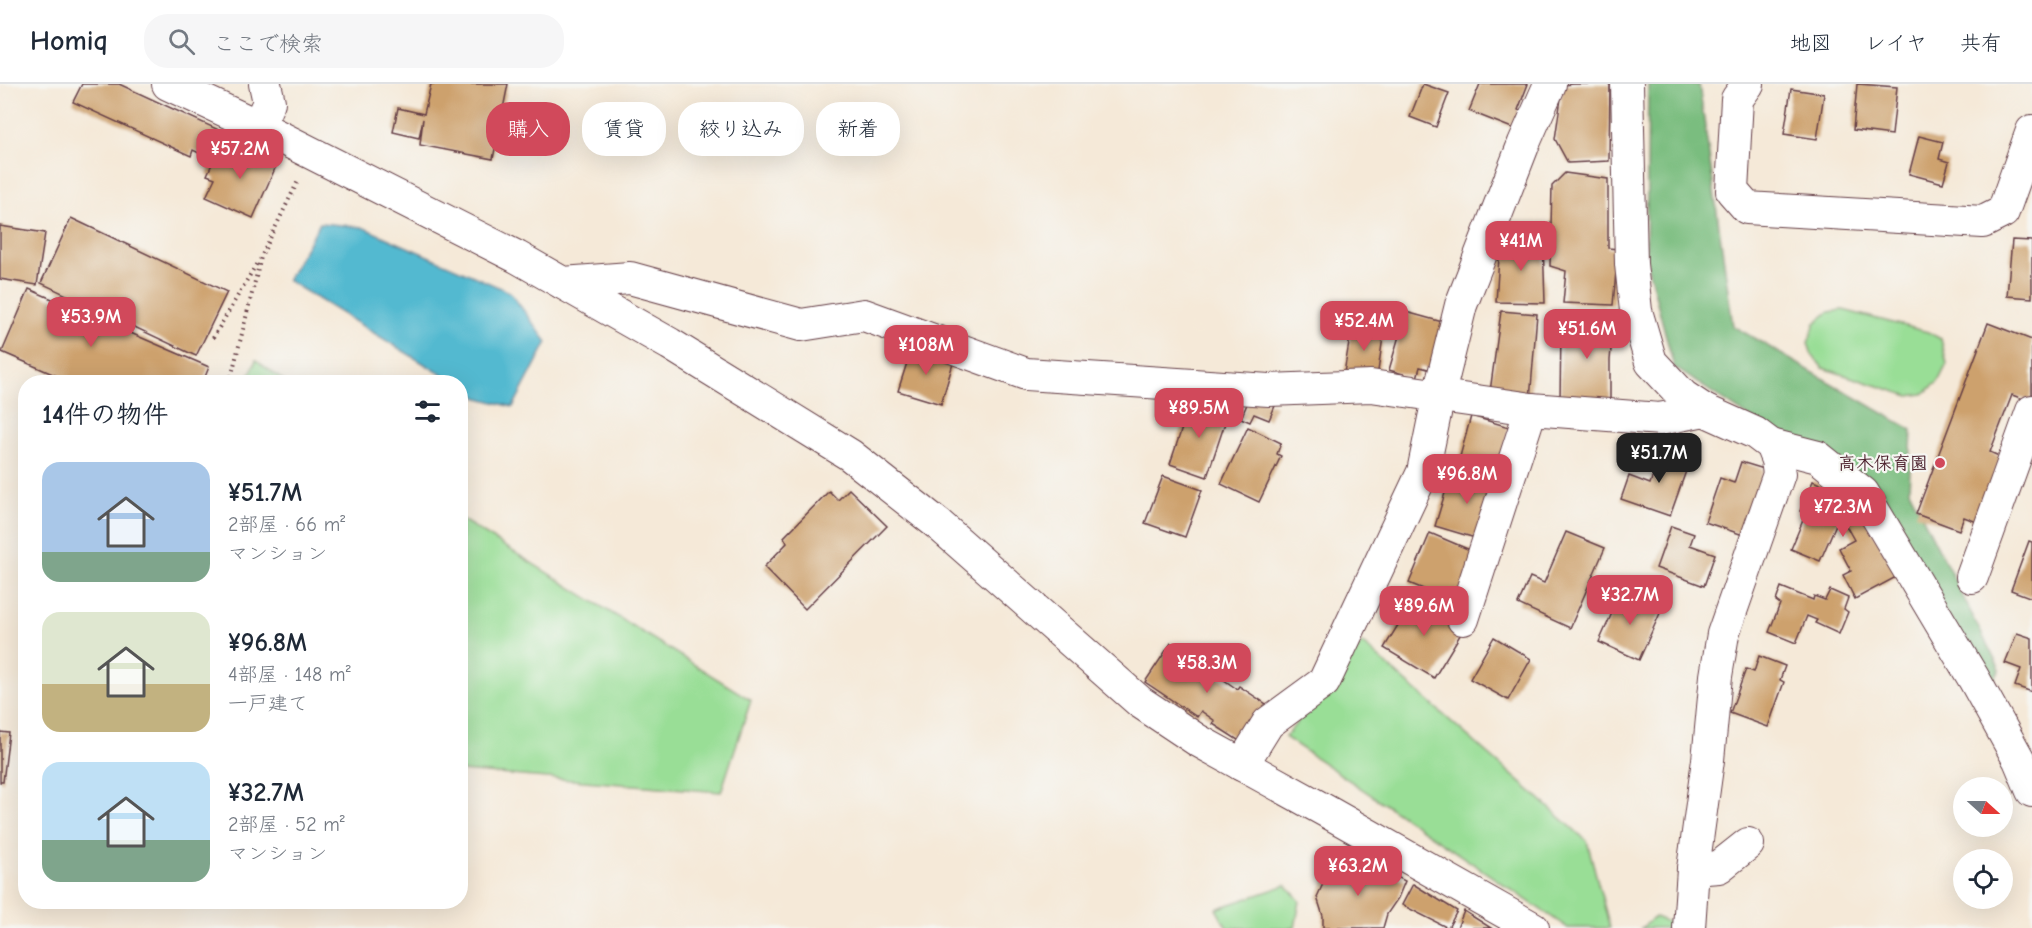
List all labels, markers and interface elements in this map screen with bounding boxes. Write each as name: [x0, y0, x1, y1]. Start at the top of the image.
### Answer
search box: [144, 14, 564, 68]
text: Homiq: [30, 25, 108, 57]
icon: search: [165, 25, 198, 58]
text: ここで検索: [213, 31, 323, 57]
text: 地図: [1790, 31, 1832, 55]
text: レイヤ: [1865, 31, 1927, 55]
text: 共有: [1960, 31, 2002, 55]
chip: 購入: [486, 102, 570, 156]
chip: 賃貸: [582, 102, 666, 156]
chip: 絞り込み: [678, 102, 804, 156]
chip: 新着: [816, 102, 900, 156]
pin: ¥57.2M: [191, 129, 289, 180]
text: ¥57.2M: [210, 137, 270, 160]
pin: ¥41M: [1485, 221, 1557, 272]
text: ¥41M: [1499, 229, 1543, 252]
pin: ¥53.9M: [42, 297, 140, 348]
pin: ¥52.4M: [1315, 301, 1413, 352]
text: ¥53.9M: [61, 305, 121, 328]
text: ¥52.4M: [1334, 309, 1394, 332]
pin: ¥51.6M: [1538, 309, 1636, 360]
text: ¥51.6M: [1558, 317, 1616, 340]
pin: ¥108M: [884, 325, 968, 376]
text: ¥108M: [898, 333, 954, 356]
pin: ¥89.5M: [1150, 388, 1248, 439]
icon: filters: [411, 395, 444, 428]
text: ¥89.5M: [1169, 396, 1229, 419]
text: 14件の物件: [42, 400, 168, 430]
pin: ¥51.7M: [1610, 433, 1708, 484]
text: ¥51.7M: [1630, 441, 1688, 464]
place label: 高木保育園: [1838, 453, 1928, 474]
pin: ¥96.8M: [1418, 454, 1516, 505]
marker: 高木保育園: [1933, 456, 1947, 470]
text: ¥96.8M: [1437, 462, 1497, 485]
text: ¥51.7M: [228, 478, 302, 508]
icon: home: [90, 486, 162, 558]
pin: ¥72.3M: [1794, 487, 1892, 538]
text: ¥72.3M: [1814, 495, 1872, 518]
text: 2部屋 · 66 m²: [228, 513, 345, 536]
text: マンション: [228, 542, 327, 565]
pin: ¥32.7M: [1581, 575, 1679, 626]
text: ¥32.7M: [1601, 583, 1659, 606]
pin: ¥89.6M: [1375, 586, 1473, 637]
text: ¥89.6M: [1394, 594, 1454, 617]
text: ¥96.8M: [228, 628, 307, 658]
icon: home: [90, 636, 162, 708]
pin: ¥58.3M: [1158, 643, 1256, 694]
text: ¥58.3M: [1177, 651, 1237, 674]
text: 4部屋 · 148 m²: [228, 663, 351, 686]
text: 一戸建て: [228, 692, 308, 715]
north arrow: [1953, 777, 2013, 837]
map controls: [1953, 777, 2013, 909]
text: ¥32.7M: [228, 778, 304, 808]
icon: home: [90, 786, 162, 858]
text: 2部屋 · 52 m²: [228, 813, 345, 836]
text: マンション: [228, 842, 327, 865]
pin: ¥63.2M: [1309, 846, 1407, 897]
button: locate: [1953, 849, 2013, 909]
text: ¥63.2M: [1328, 854, 1388, 877]

